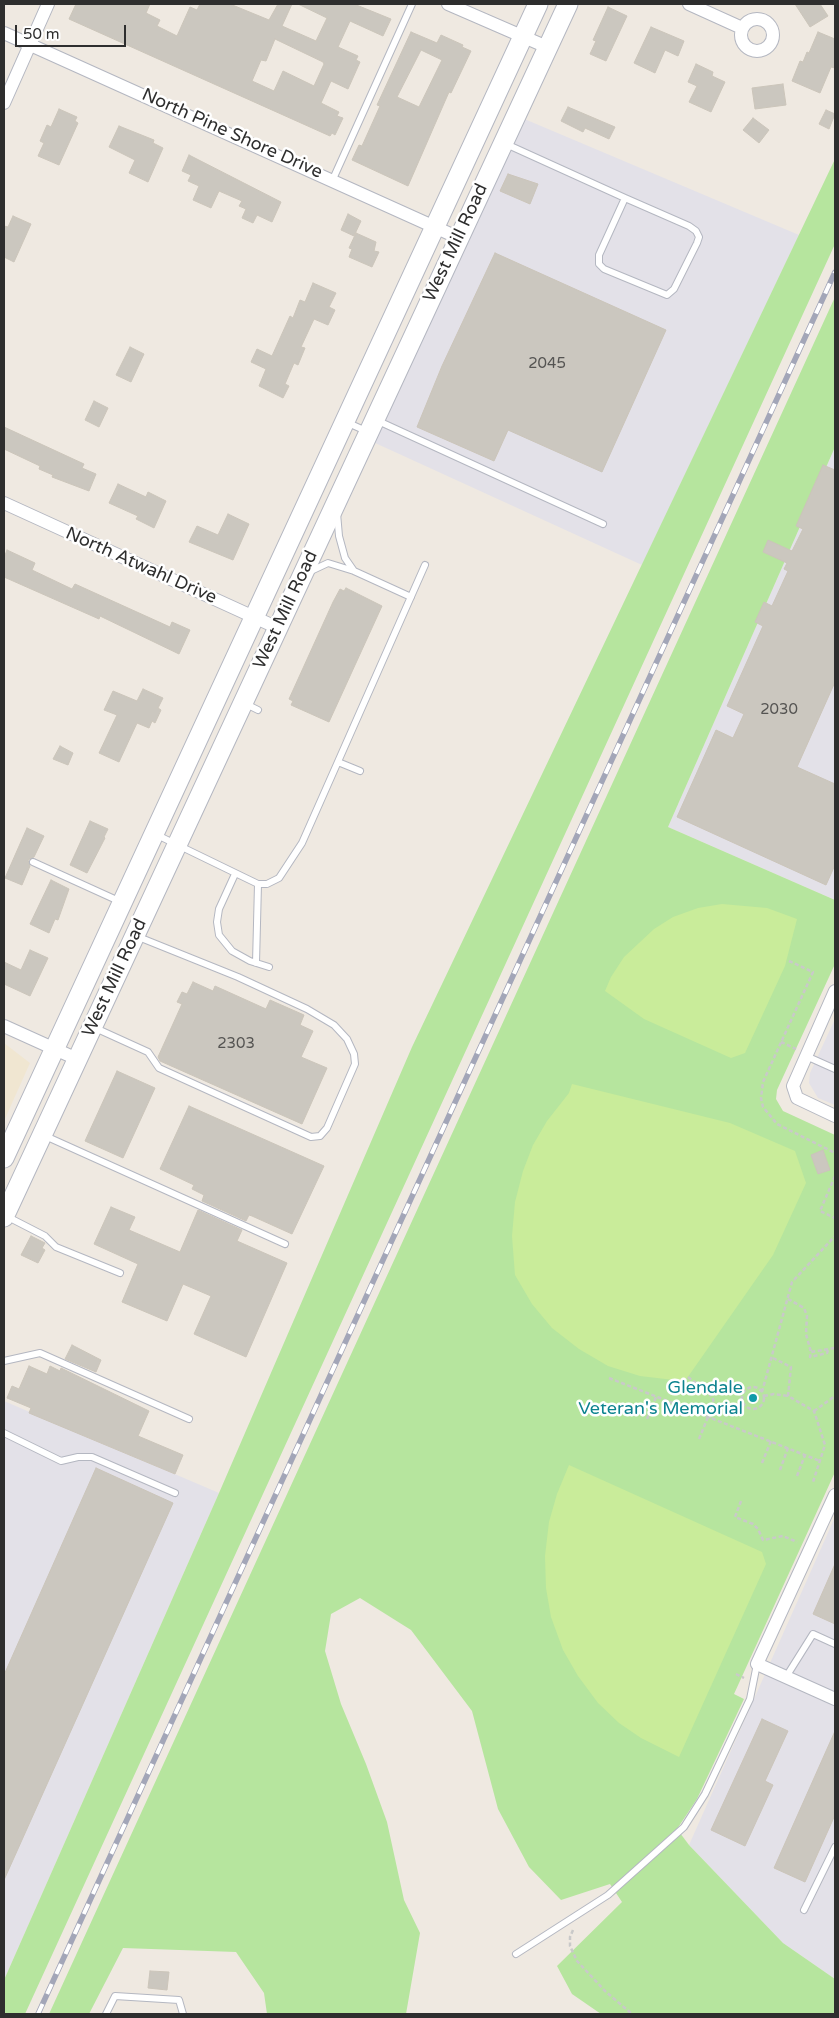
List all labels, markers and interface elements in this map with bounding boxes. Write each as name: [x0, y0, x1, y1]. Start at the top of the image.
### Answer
scale bar: [18, 15, 129, 47]
text: 50 m: [23, 25, 60, 43]
street label: North Pine Shore Drive: [138, 84, 326, 184]
street label: West Mill Road: [419, 180, 493, 306]
house number: 2045: [528, 355, 566, 373]
street label: North Atwahl Drive: [62, 523, 220, 609]
street label: West Mill Road: [249, 547, 323, 673]
house number: 2030: [760, 701, 798, 719]
street label: West Mill Road: [78, 915, 152, 1041]
house number: 2303: [217, 1035, 255, 1053]
place label: Glendale Veteran's Memorial: [578, 1377, 743, 1420]
marker: Glendale Veteran's Memorial: [747, 1392, 759, 1404]

